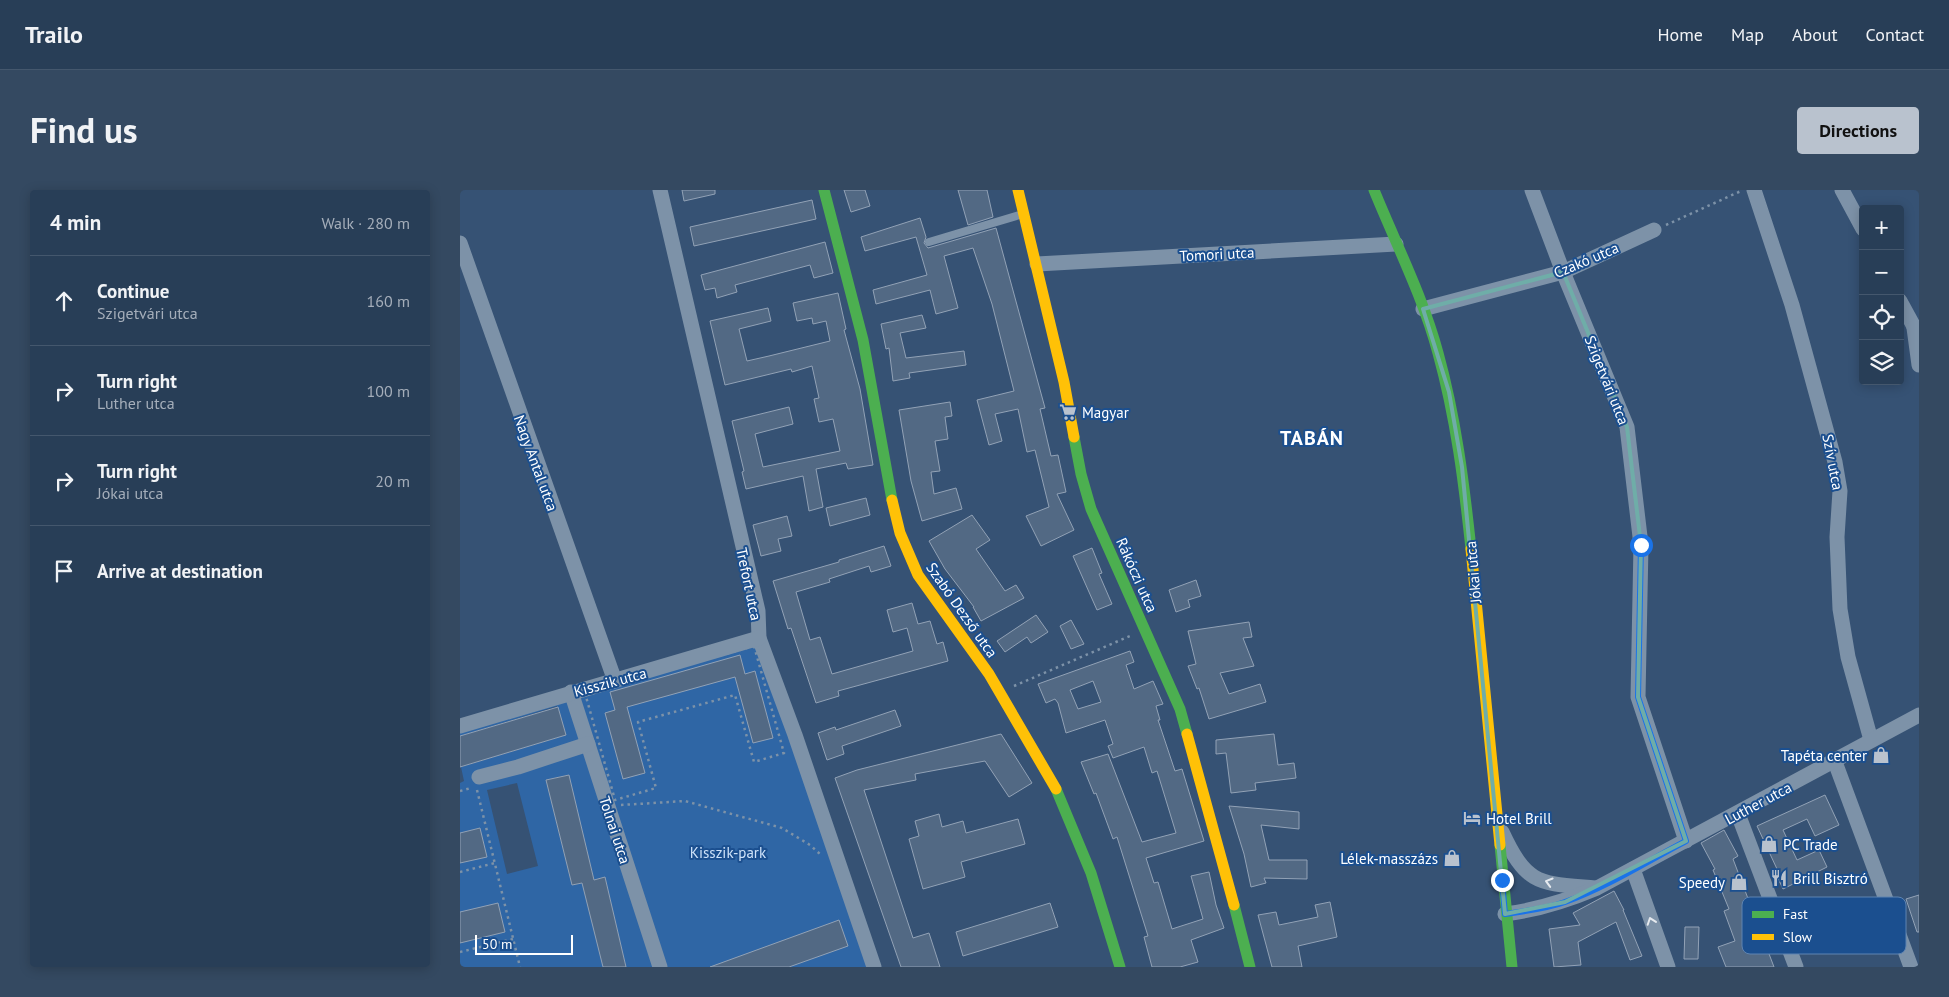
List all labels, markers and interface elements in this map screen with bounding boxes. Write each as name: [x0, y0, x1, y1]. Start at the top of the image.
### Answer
text: Trailo: [25, 19, 83, 50]
text: Home: [1657, 23, 1703, 46]
text: Map: [1731, 23, 1764, 46]
text: About: [1792, 23, 1838, 46]
text: Contact: [1866, 23, 1924, 46]
text: Find us: [30, 107, 138, 153]
button: Directions: [1797, 107, 1919, 154]
map controls: [1859, 205, 1904, 385]
button: +: [1859, 205, 1904, 250]
text: 4 min: [50, 209, 101, 236]
text: Walk · 280 m: [321, 213, 410, 233]
street label: Czakó utca: [1551, 238, 1621, 282]
street label: Tomori utca: [1179, 243, 1255, 265]
button: −: [1859, 250, 1904, 295]
text: Continue: [97, 279, 169, 303]
icon: ahead: [50, 287, 78, 315]
text: 160 m: [367, 291, 410, 311]
button: locate: [1859, 295, 1904, 340]
text: Szigetvári utca: [97, 303, 198, 323]
street label: Szigetvári utca: [1580, 333, 1634, 427]
button: layers: [1859, 340, 1904, 385]
text: Turn right: [97, 369, 177, 393]
icon: right: [50, 377, 78, 405]
text: 100 m: [367, 381, 410, 401]
text: Luther utca: [97, 393, 175, 413]
supermarket icon: Magyar: [1058, 402, 1078, 422]
place label: Magyar: [1082, 403, 1129, 422]
street label: Nagy Antal utca: [510, 412, 562, 514]
district label: TABÁN: [1280, 425, 1344, 451]
street label: Szív utca: [1818, 432, 1848, 492]
text: Turn right: [97, 459, 177, 483]
icon: right: [50, 467, 78, 495]
text: 20 m: [375, 471, 410, 491]
text: Jókai utca: [97, 483, 163, 503]
route start: [1630, 534, 1653, 557]
street label: Rákóczi utca: [1112, 535, 1162, 615]
street label: Jókai utca: [1461, 540, 1485, 605]
street label: Trefort utca: [732, 546, 766, 622]
icon: arrive: [50, 557, 78, 585]
text: Arrive at destination: [97, 559, 263, 583]
street label: Szabó Dezső utca: [922, 559, 1002, 661]
street label: Kisszik utca: [572, 663, 648, 701]
shop icon: Tapéta center: [1871, 745, 1891, 765]
place label: Tapéta center: [1781, 746, 1867, 765]
street label: Luther utca: [1721, 778, 1795, 828]
street label: Tolnai utca: [595, 794, 635, 866]
hotel icon: Hotel Brill: [1462, 808, 1482, 828]
place label: Hotel Brill: [1486, 809, 1552, 828]
shop icon: PC Trade: [1759, 834, 1779, 854]
place label: PC Trade: [1783, 835, 1838, 854]
park label: Kisszik-park: [690, 843, 767, 862]
shop icon: Lélek-masszázs: [1442, 848, 1462, 868]
place label: Lélek-masszázs: [1340, 849, 1438, 868]
restaurant icon: Brill Bisztró: [1769, 868, 1789, 888]
route end: [1491, 869, 1514, 892]
place label: Brill Bisztró: [1793, 869, 1868, 888]
shop icon: Speedy: [1729, 872, 1749, 892]
place label: Speedy: [1679, 873, 1725, 892]
one-way arrow: [1545, 878, 1553, 888]
legend: [1742, 897, 1906, 954]
text: Fast: [1783, 905, 1808, 923]
one-way arrow: [1647, 917, 1657, 926]
text: Slow: [1783, 928, 1813, 946]
scale bar: [475, 932, 572, 955]
text: 50 m: [482, 935, 512, 953]

